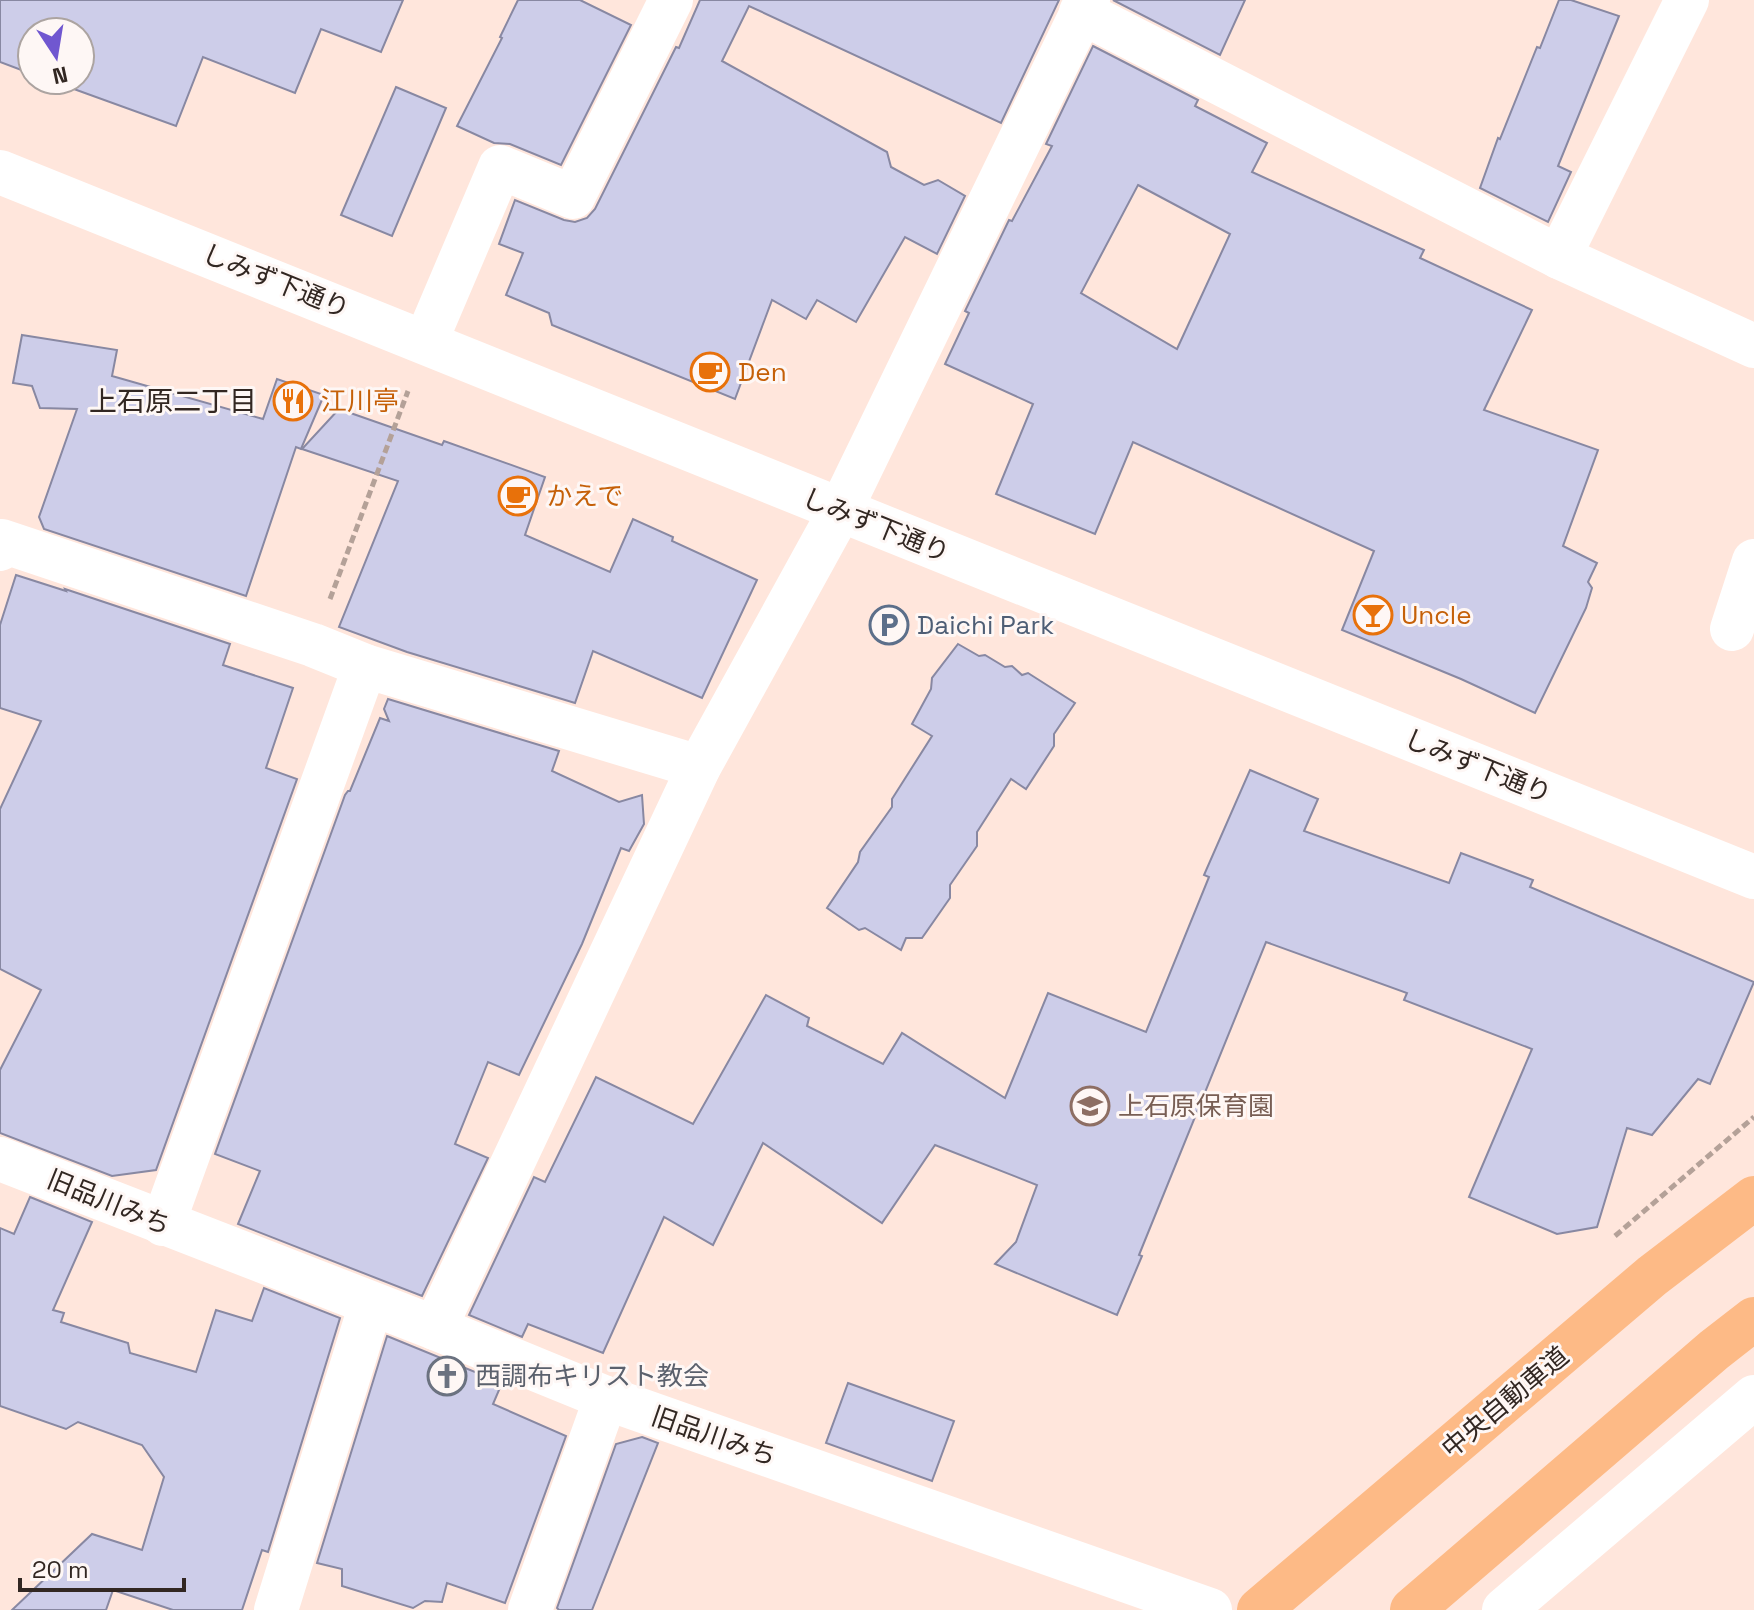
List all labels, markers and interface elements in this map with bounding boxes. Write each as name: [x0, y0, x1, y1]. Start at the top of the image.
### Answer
north arrow: [16, 16, 96, 96]
text: N: [50, 60, 70, 91]
street label: しみず下通り: [197, 236, 355, 326]
cafe icon: Den: [689, 351, 731, 393]
place label: Den: [738, 355, 787, 389]
restaurant icon: 江川亭: [272, 380, 314, 422]
district label: 上石原二丁目: [89, 383, 257, 419]
place label: 江川亭: [321, 384, 399, 418]
cafe icon: かえで: [497, 475, 539, 517]
place label: かえで: [546, 479, 623, 513]
street label: しみず下通り: [797, 480, 955, 570]
bar icon: Uncle: [1352, 594, 1394, 636]
place label: Uncle: [1401, 598, 1472, 632]
parking icon: Daichi Park: [868, 604, 910, 646]
place label: Daichi Park: [917, 608, 1054, 642]
street label: しみず下通り: [1399, 721, 1557, 811]
school or university icon: 上石原保育園: [1069, 1085, 1111, 1127]
place label: 上石原保育園: [1118, 1089, 1274, 1123]
street label: 旧品川みち: [42, 1162, 176, 1242]
street label: 中央自動車道: [1434, 1339, 1576, 1465]
church icon: 西調布キリスト教会: [426, 1355, 468, 1397]
place label: 西調布キリスト教会: [475, 1359, 709, 1393]
street label: 旧品川みち: [647, 1399, 781, 1473]
scale bar: [20, 1542, 184, 1592]
text: 20 m: [32, 1554, 89, 1585]

